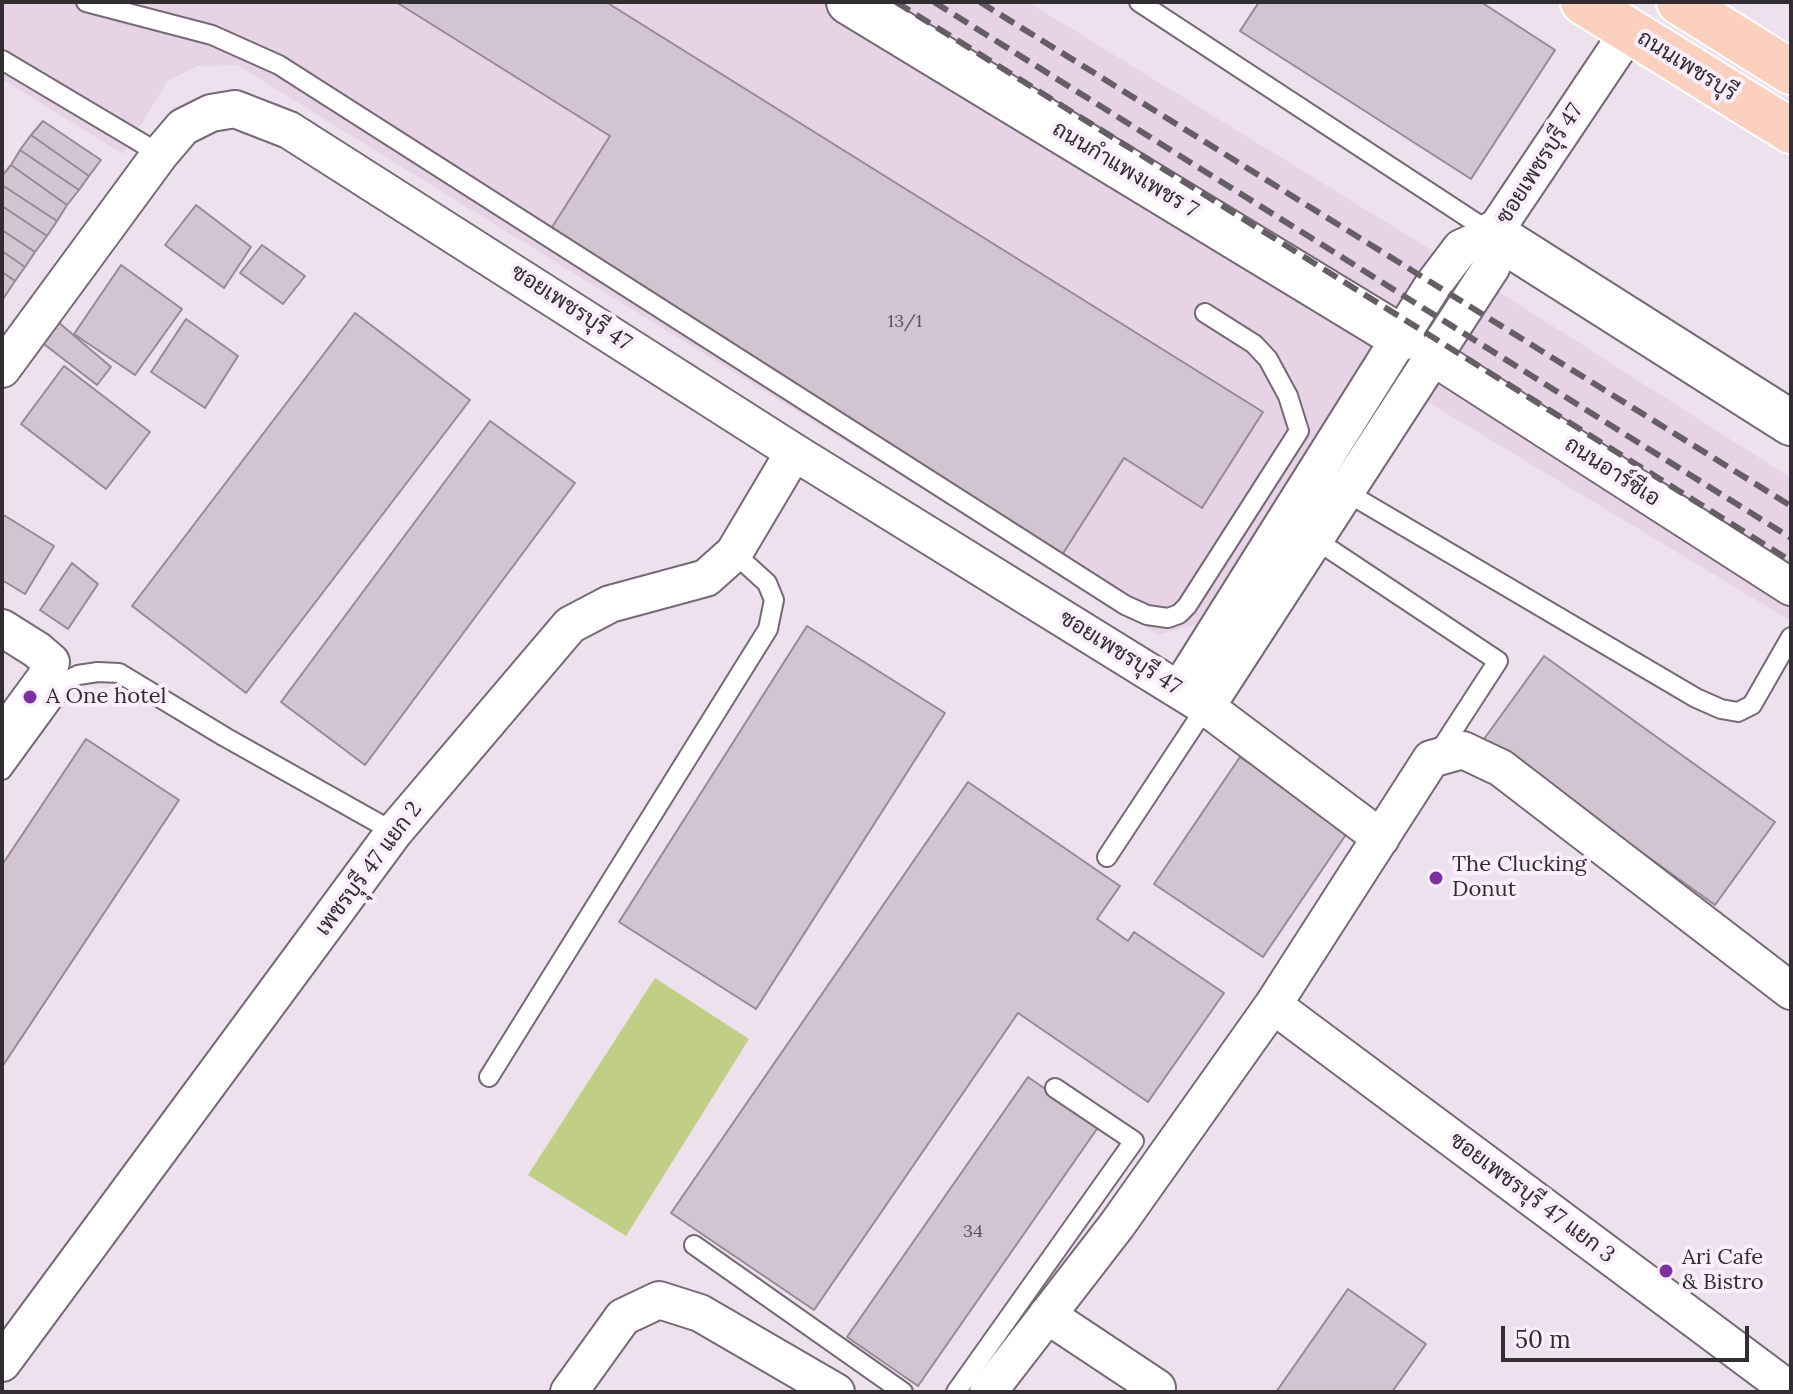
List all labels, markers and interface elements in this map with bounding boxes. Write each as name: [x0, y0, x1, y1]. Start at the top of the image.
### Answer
street label: ถนนเพชรบุรี: [1632, 25, 1742, 107]
street label: ซอยเพชรบุรี 47: [1491, 99, 1589, 229]
street label: ถนนกำแพงเพชร 7: [1047, 116, 1203, 224]
street label: ซอยเพชรบุรี 47: [506, 259, 636, 357]
house number: 13/1: [888, 311, 922, 333]
street label: ถนนอาร์ซีเอ: [1559, 431, 1665, 513]
street label: ซอยเพชรบุรี 47: [1054, 605, 1186, 701]
place label: A One hotel: [46, 684, 167, 710]
marker: A One hotel: [21, 688, 39, 706]
street label: เพชรบุุรี 47 แยก 2: [310, 797, 428, 941]
place label: The Clucking Donut: [1452, 852, 1587, 904]
marker: The Clucking Donut: [1427, 869, 1445, 887]
street label: ซอยเพชรบุรี 47 แยก 3: [1444, 1127, 1620, 1269]
house number: 34: [963, 1221, 983, 1243]
place label: Ari Cafe & Bistro: [1682, 1245, 1764, 1296]
marker: Ari Cafe & Bistro: [1657, 1262, 1675, 1280]
scale bar: [1505, 1310, 1753, 1360]
text: 50 m: [1515, 1324, 1571, 1355]

